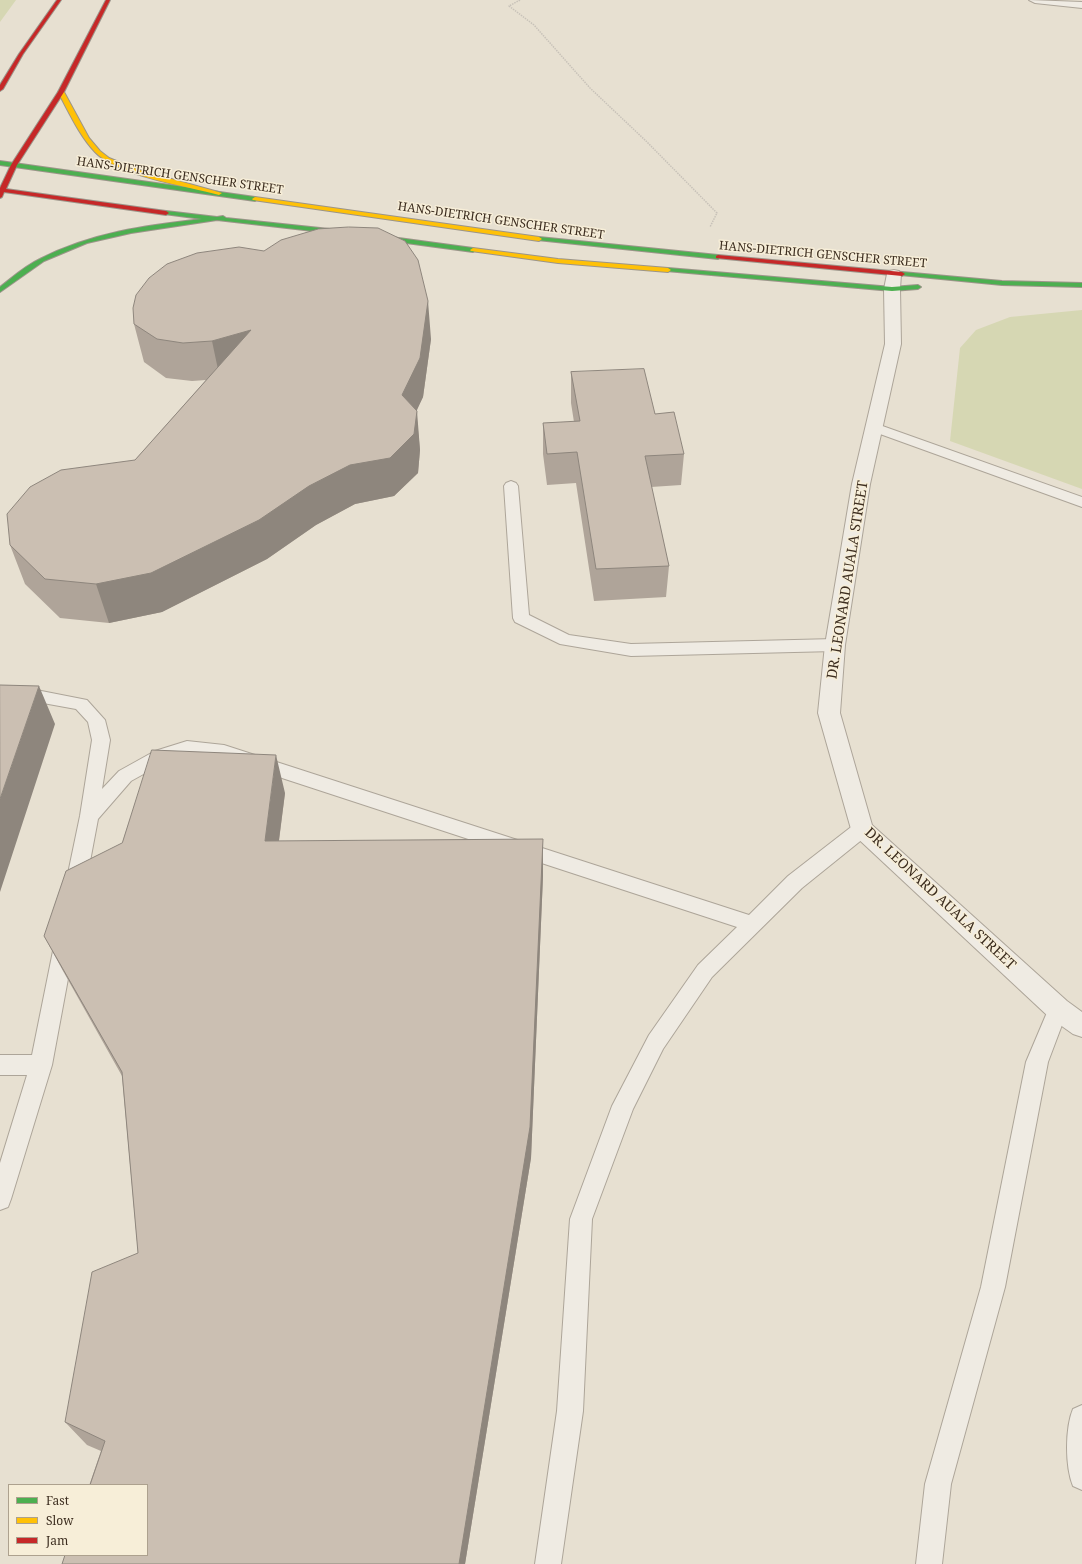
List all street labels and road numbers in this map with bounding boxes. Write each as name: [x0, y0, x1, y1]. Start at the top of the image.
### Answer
street label: HANS-DIETRICH GENSCHER STREET: [76, 154, 284, 198]
street label: HANS-DIETRICH GENSCHER STREET: [397, 199, 605, 243]
street label: HANS-DIETRICH GENSCHER STREET: [719, 239, 927, 271]
street label: DR. LEONARD AUALA STREET: [824, 480, 872, 680]
street label: DR. LEONARD AUALA STREET: [861, 824, 1019, 974]

